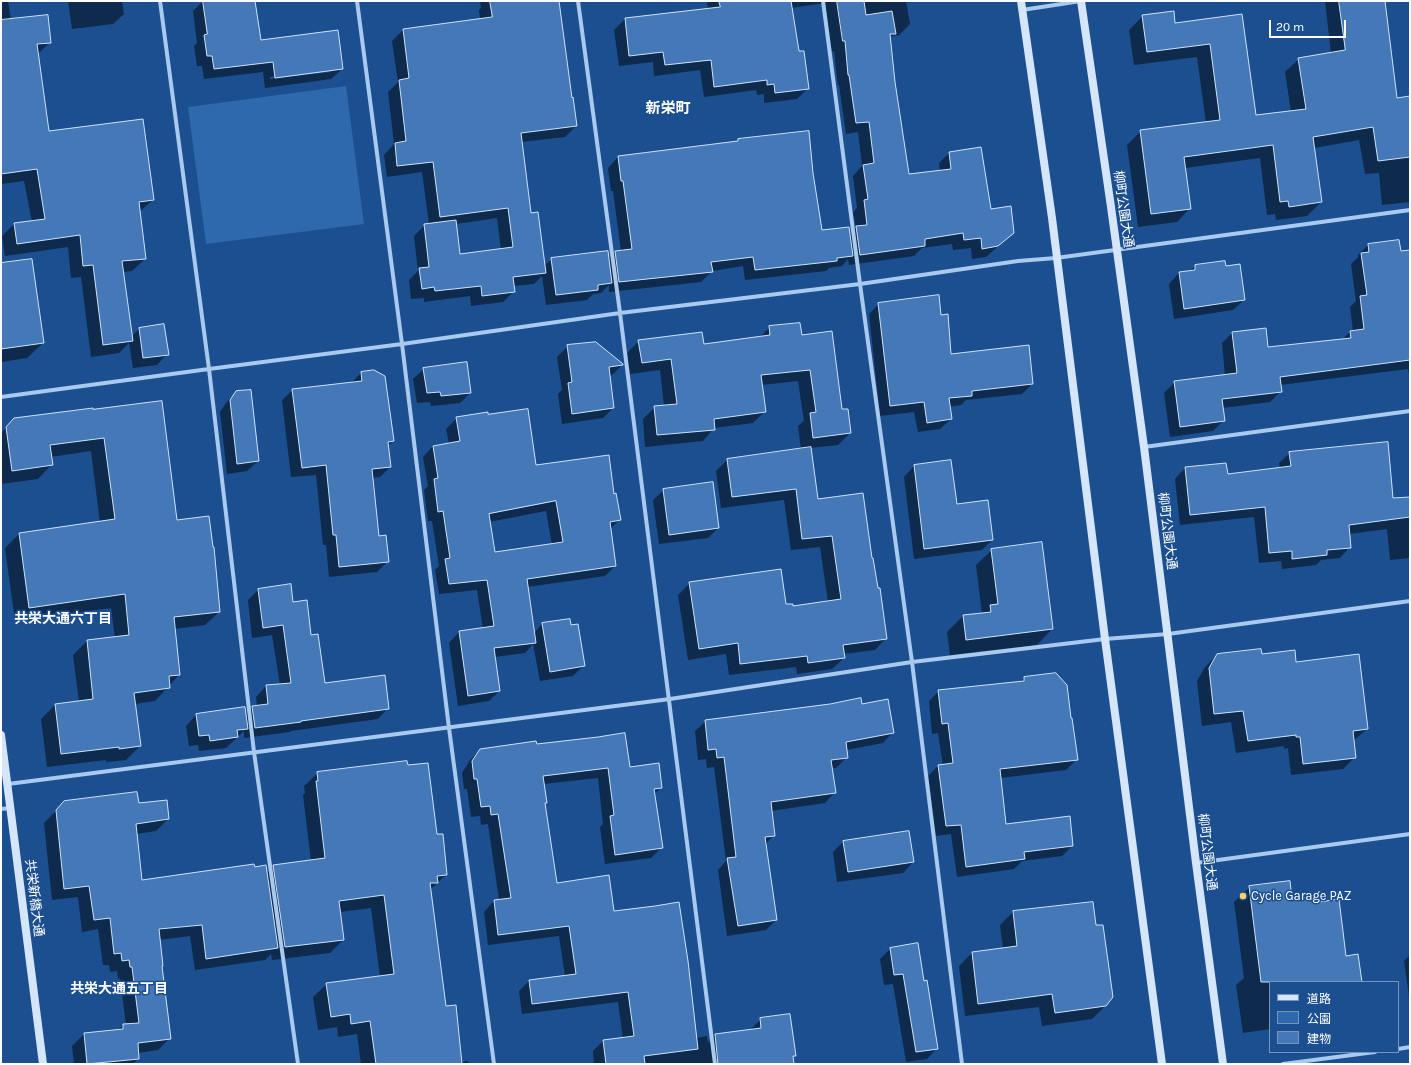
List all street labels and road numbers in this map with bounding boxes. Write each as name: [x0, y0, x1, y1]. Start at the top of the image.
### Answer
street label: 柳町公園大通: [1110, 169, 1136, 249]
street label: 柳町公園大通: [1155, 491, 1179, 571]
street label: 柳町公園大通: [1195, 812, 1219, 892]
street label: 共栄新橋大通: [22, 858, 46, 938]

